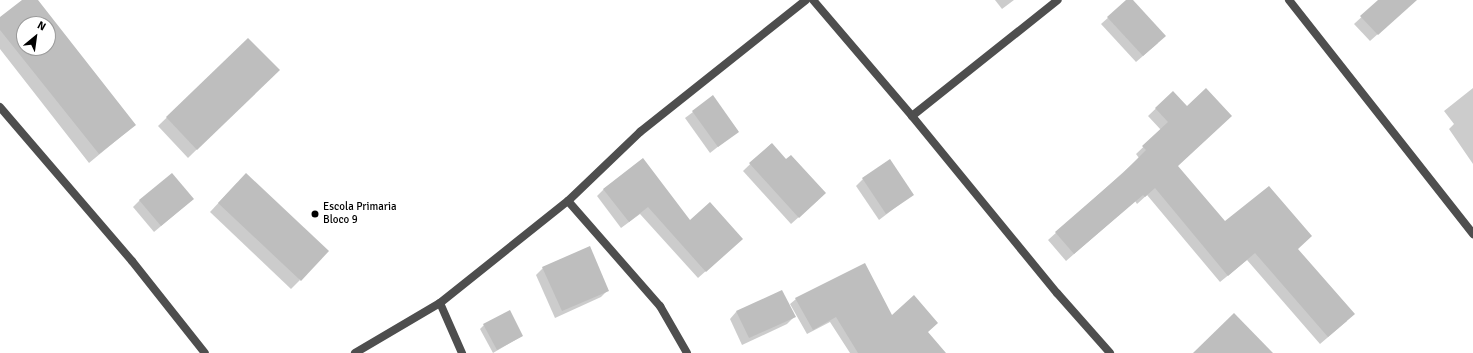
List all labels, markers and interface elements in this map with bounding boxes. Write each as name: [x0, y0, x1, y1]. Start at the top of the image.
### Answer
north arrow: [16, 16, 56, 56]
text: N: [35, 18, 48, 33]
place label: Escola Primaria Bloco 9: [323, 201, 397, 227]
marker: Escola Primaria Bloco 9: [310, 209, 320, 219]

